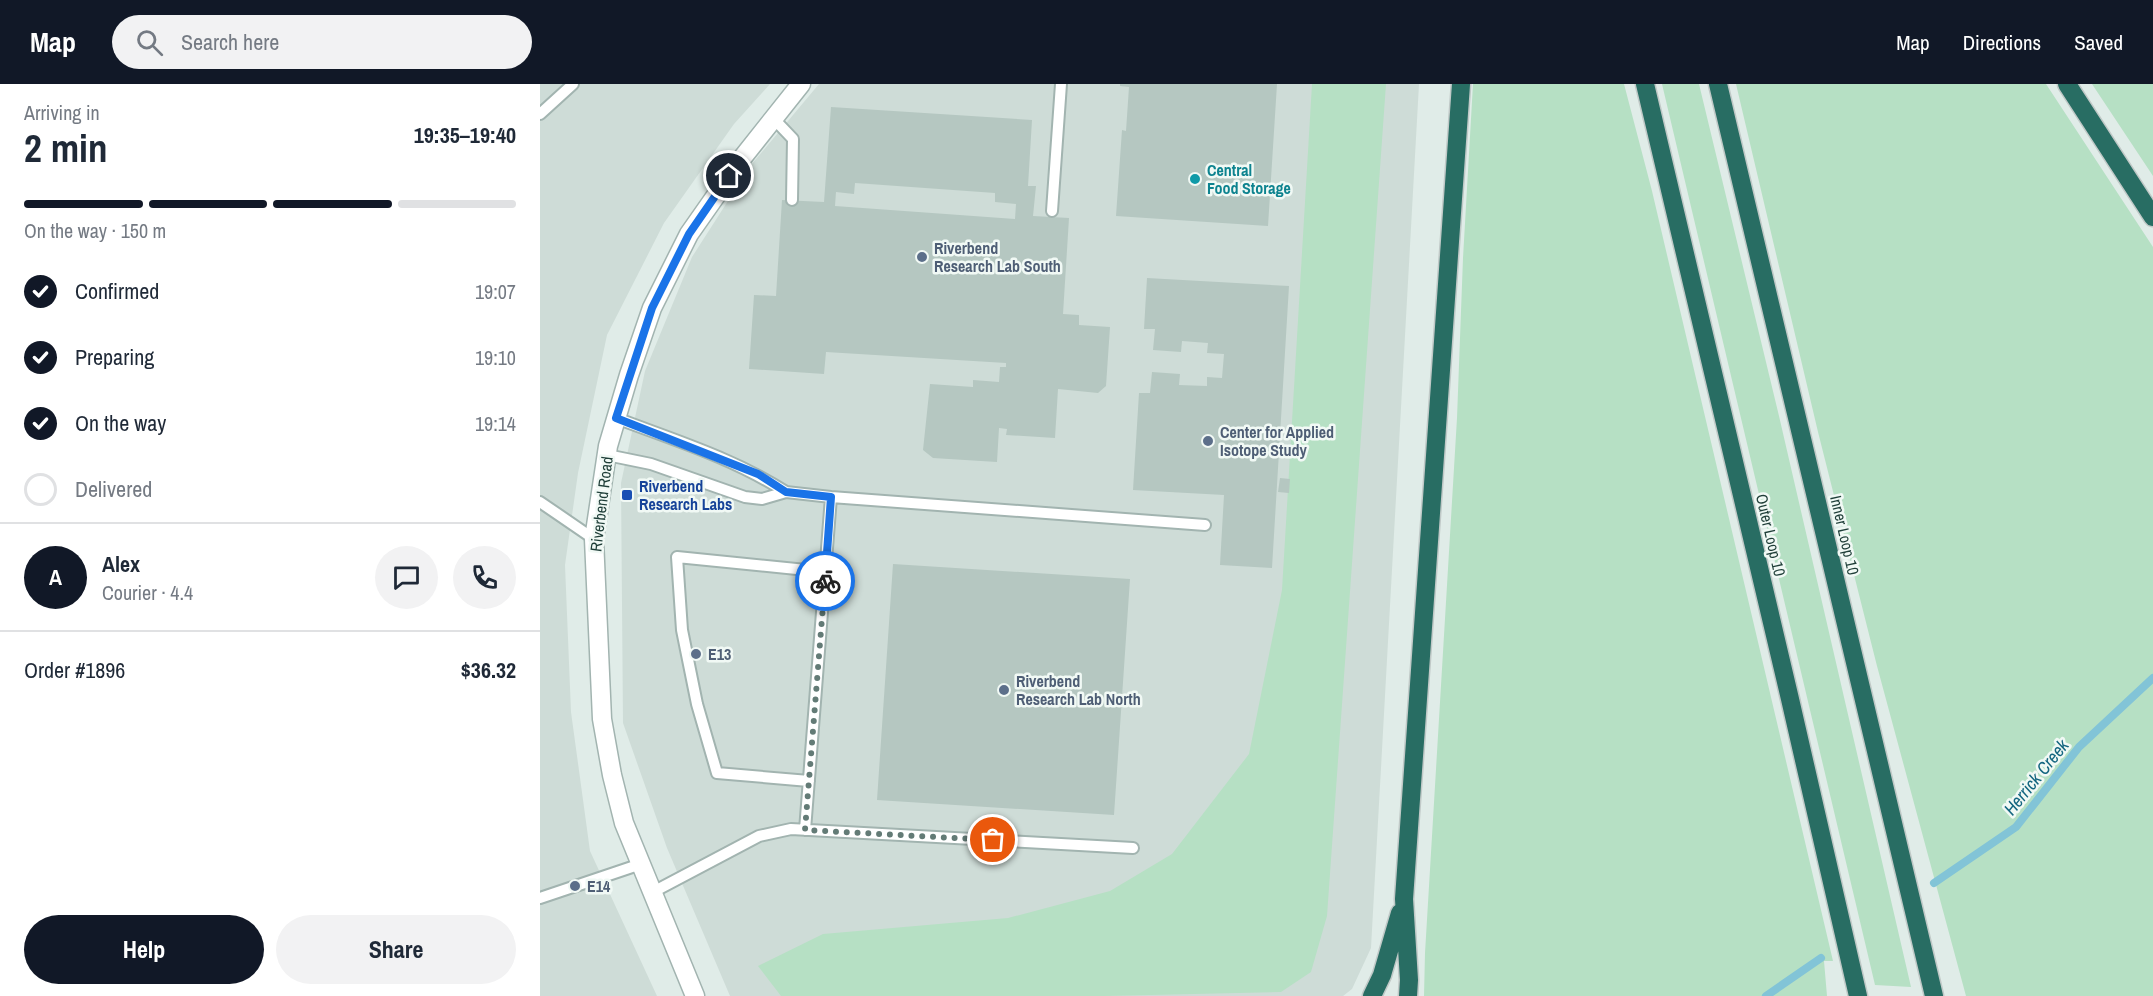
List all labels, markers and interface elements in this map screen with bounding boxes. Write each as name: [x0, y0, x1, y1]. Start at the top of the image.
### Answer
search box: [112, 15, 532, 69]
text: Map: [30, 23, 76, 61]
icon: search: [133, 26, 166, 59]
text: Search here: [181, 27, 279, 57]
text: Map: [1896, 28, 1930, 57]
text: Directions: [1963, 28, 2041, 57]
text: Saved: [2074, 28, 2123, 57]
text: Arriving in: [24, 99, 100, 126]
text: 19:35–19:40: [414, 120, 516, 150]
text: 2 min: [24, 122, 108, 174]
pin: [703, 150, 754, 201]
icon: home: [712, 159, 745, 192]
place label: Central Food Storage: [1207, 159, 1291, 199]
marker: Central Food Storage: [1188, 172, 1202, 186]
text: On the way · 150 m: [24, 217, 166, 244]
place label: Riverbend Research Lab South: [934, 237, 1061, 277]
marker: Riverbend Research Lab South: [915, 250, 929, 264]
icon: check: [24, 275, 57, 308]
text: Confirmed: [75, 276, 159, 306]
text: 19:07: [475, 278, 516, 305]
icon: check: [24, 341, 57, 374]
text: Preparing: [75, 342, 154, 372]
text: 19:10: [475, 344, 516, 371]
icon: check: [24, 407, 57, 440]
text: On the way: [75, 408, 166, 438]
text: 19:14: [475, 410, 516, 437]
place label: Center for Applied Isotope Study: [1220, 421, 1334, 461]
marker: Center for Applied Isotope Study: [1201, 434, 1215, 448]
street label: Riverbend Road: [584, 455, 618, 553]
text: Delivered: [75, 474, 152, 504]
place label: Riverbend Research Labs: [639, 475, 732, 515]
marker: Riverbend Research Labs: [620, 488, 634, 502]
street label: Outer Loop 10: [1751, 492, 1791, 578]
street label: Inner Loop 10: [1825, 493, 1865, 577]
button: chat: [375, 546, 438, 609]
button: phone: [453, 546, 516, 609]
text: Alex: [102, 549, 140, 579]
courier: [795, 551, 855, 611]
text: A: [49, 562, 62, 592]
icon: bike: [809, 565, 842, 598]
text: Courier · 4.4: [102, 579, 193, 606]
place label: E13: [708, 643, 731, 665]
marker: E13: [689, 647, 703, 661]
text: Order #1896: [24, 655, 125, 685]
text: $36.32: [461, 655, 516, 685]
place label: Riverbend Research Lab North: [1016, 670, 1141, 710]
marker: Riverbend Research Lab North: [997, 683, 1011, 697]
water label: Herrick Creek: [1998, 733, 2075, 820]
pin: [967, 814, 1018, 865]
icon: bag: [976, 823, 1009, 856]
place label: E14: [587, 875, 611, 897]
marker: E14: [568, 879, 582, 893]
button: Help: [24, 915, 264, 984]
button: Share: [276, 915, 516, 984]

